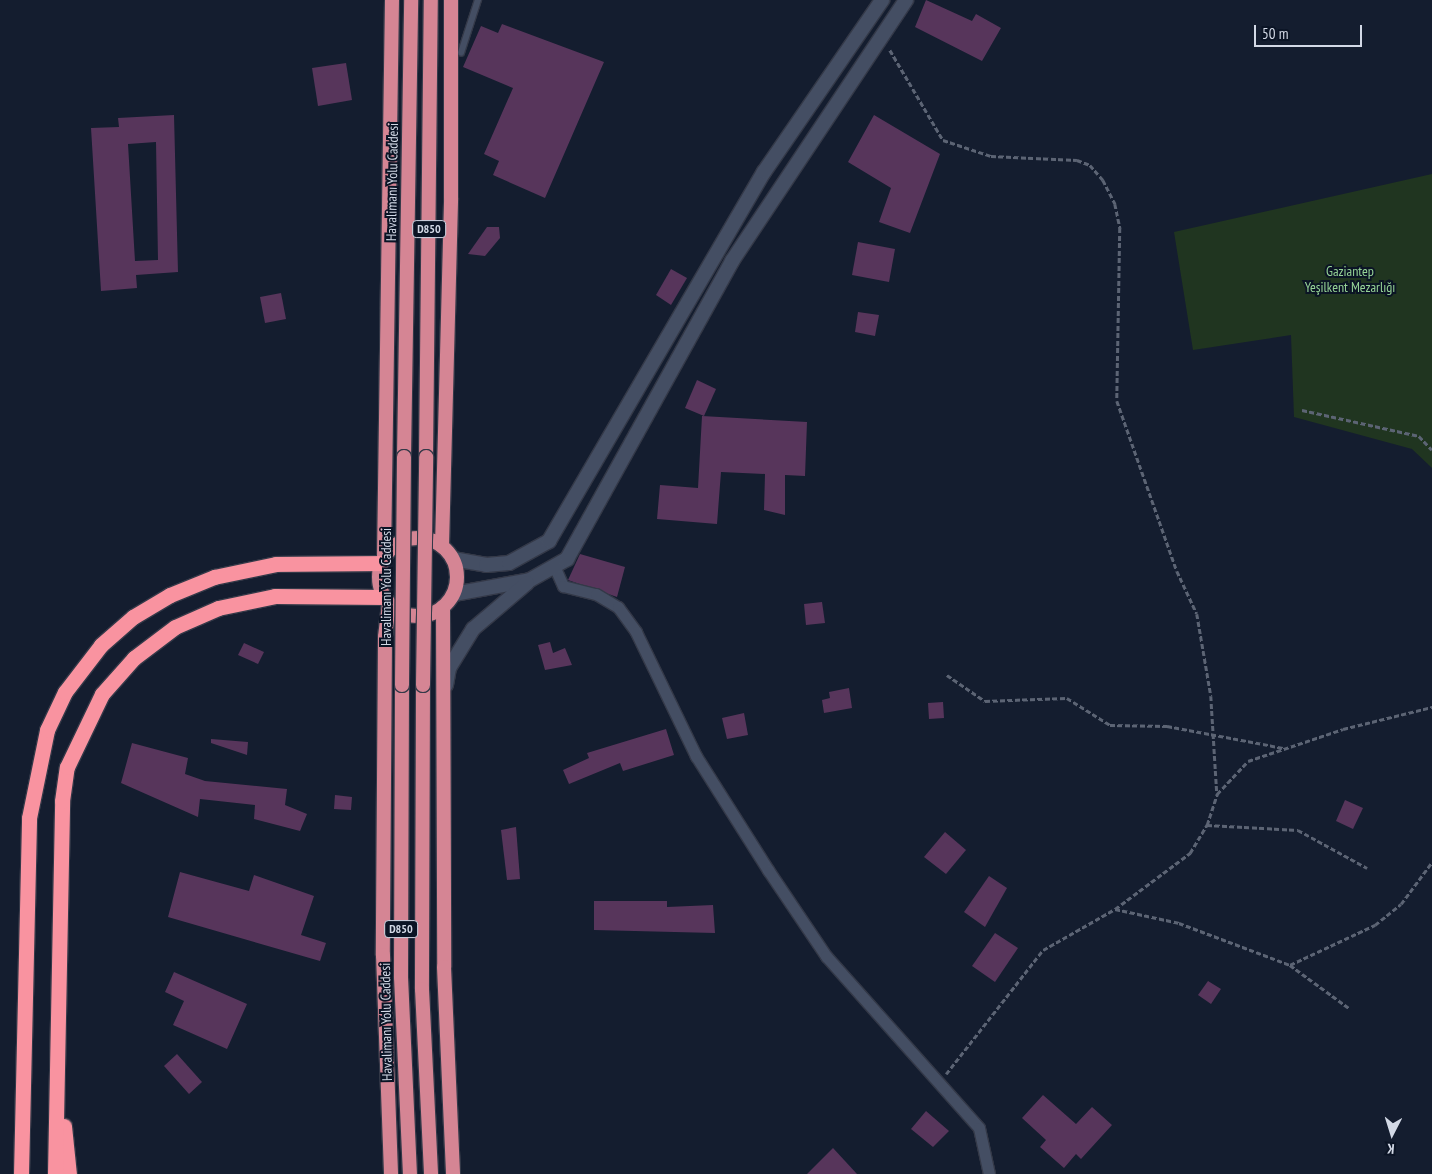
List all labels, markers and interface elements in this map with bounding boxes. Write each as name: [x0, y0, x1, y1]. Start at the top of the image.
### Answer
scale bar: [1257, 15, 1364, 47]
text: 50 m: [1262, 24, 1288, 43]
street label: Havalimanı Yolu Caddesi: [383, 123, 401, 241]
road number: D850: [412, 220, 446, 238]
park label: Gaziantep Yeşilkent Mezarlığı: [1305, 263, 1395, 296]
street label: Havalimanı Yolu Caddesi: [378, 528, 394, 646]
road number: D850: [384, 920, 418, 939]
street label: Havalimanı Yolu Caddesi: [377, 963, 395, 1081]
north arrow: [1367, 1109, 1417, 1159]
text: K: [1386, 1140, 1395, 1158]

